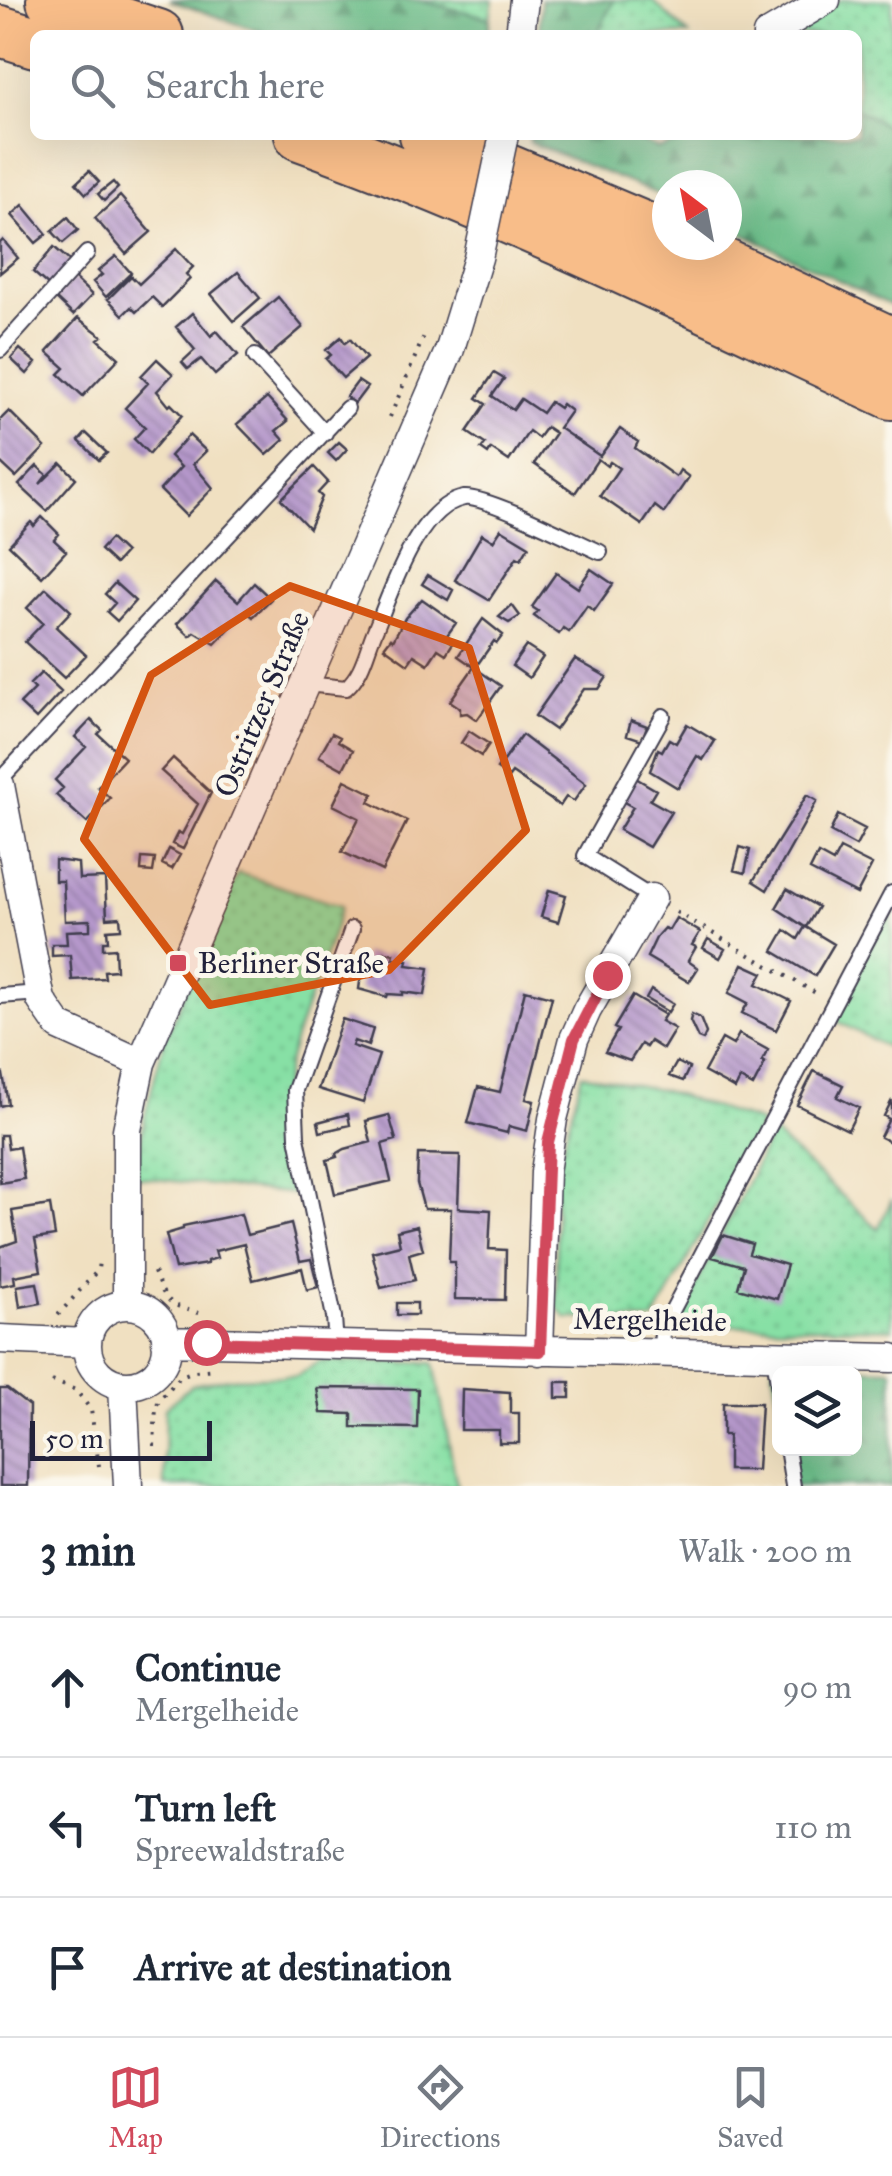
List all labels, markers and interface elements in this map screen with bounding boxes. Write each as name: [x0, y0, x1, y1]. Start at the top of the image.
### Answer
search box: [30, 30, 862, 140]
icon: search: [65, 58, 120, 113]
text: Search here: [145, 62, 325, 108]
north arrow: [652, 170, 742, 260]
street label: Ostritzer Straße: [207, 606, 317, 802]
place label: Berliner Straße: [198, 945, 384, 981]
marker: Berliner Straße: [167, 952, 189, 974]
route end: [585, 953, 631, 999]
street label: Mergelheide: [573, 1301, 727, 1339]
route start: [184, 1320, 230, 1366]
map controls: [772, 1366, 862, 1456]
button: layers: [772, 1366, 862, 1456]
scale bar: [30, 1416, 212, 1460]
text: 50 m: [45, 1421, 104, 1456]
text: 3 min: [40, 1525, 135, 1577]
text: Walk · 200 m: [679, 1532, 852, 1571]
text: Continue: [135, 1645, 281, 1691]
icon: ahead: [40, 1660, 95, 1715]
text: 90 m: [782, 1668, 852, 1707]
text: Mergelheide: [135, 1691, 299, 1730]
text: Turn left: [135, 1785, 276, 1831]
icon: left: [40, 1800, 95, 1855]
text: 110 m: [774, 1808, 852, 1847]
text: Spreewaldstraße: [135, 1831, 345, 1870]
icon: arrive: [40, 1940, 95, 1995]
text: Arrive at destination: [135, 1944, 452, 1990]
tab: Map: [108, 2060, 163, 2155]
tab: Directions: [380, 2060, 501, 2155]
tab: Saved: [717, 2060, 784, 2155]

